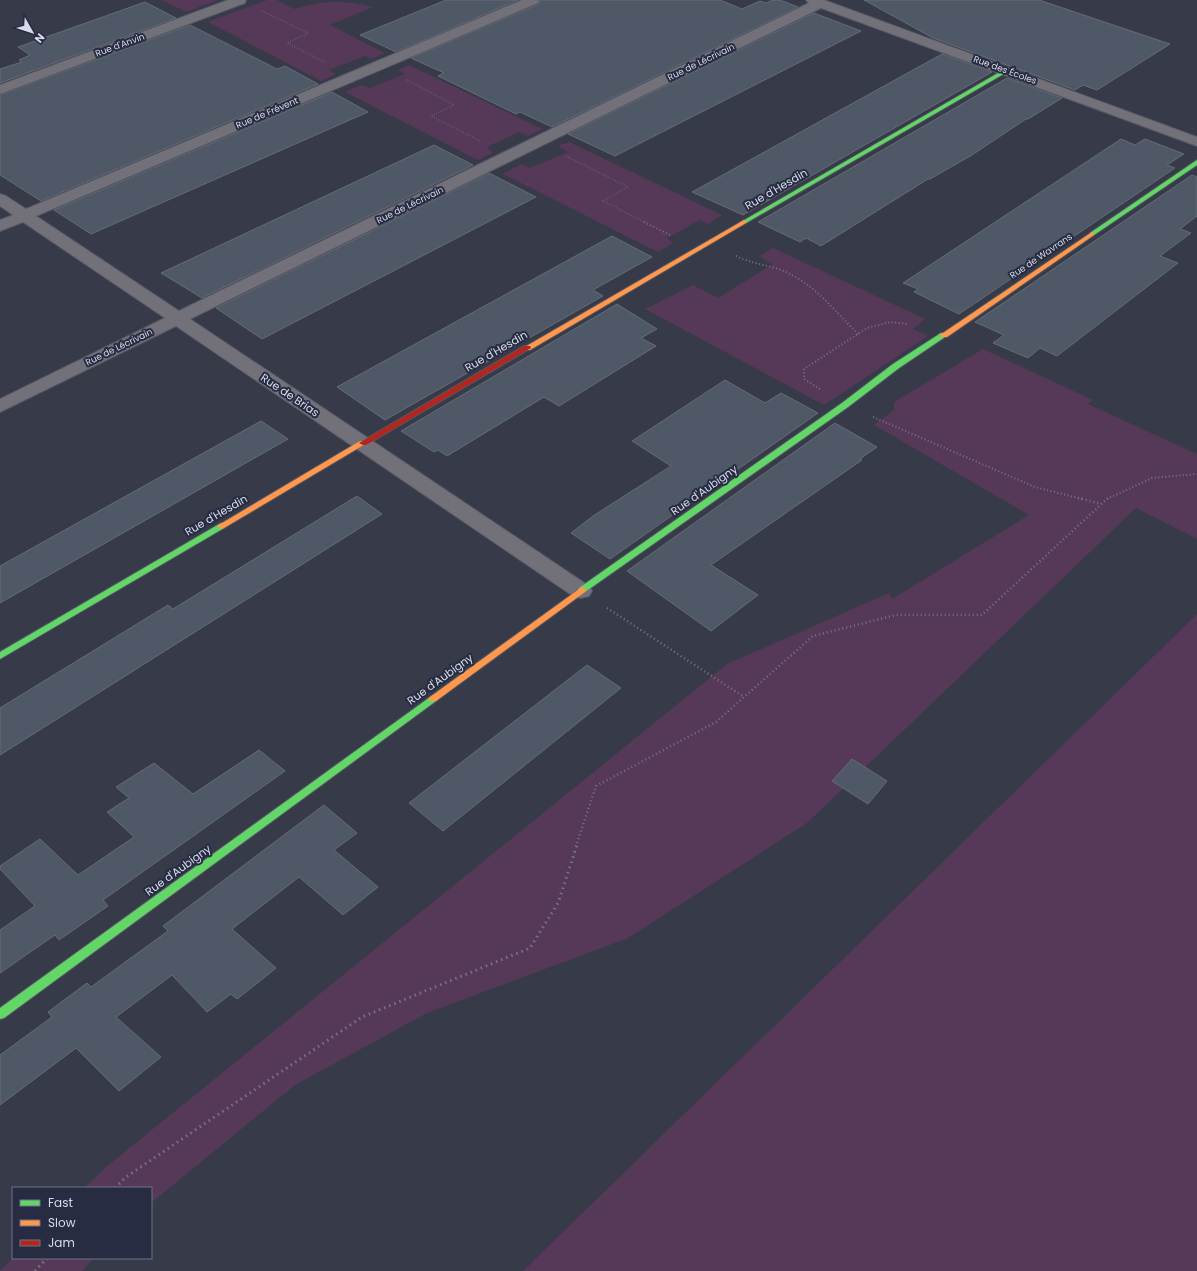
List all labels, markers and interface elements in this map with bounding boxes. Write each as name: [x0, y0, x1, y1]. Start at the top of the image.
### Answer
north arrow: [12, 12, 52, 52]
text: N: [31, 30, 49, 47]
street label: Rue d'Anvin: [94, 30, 147, 59]
street label: Rue de Lécrivain: [666, 41, 737, 83]
street label: Rue des Écoles: [972, 53, 1038, 87]
street label: Rue de Frévent: [234, 95, 300, 131]
street label: Rue d'Hesdin: [742, 165, 810, 213]
street label: Rue de Lécrivain: [375, 184, 446, 226]
street label: Rue de Wavrans: [1007, 230, 1075, 281]
street label: Rue de Lécrivain: [84, 326, 155, 368]
street label: Rue d'Hesdin: [462, 327, 530, 375]
street label: Rue de Brias: [258, 370, 323, 421]
street label: Rue d'Aubigny: [667, 461, 741, 519]
street label: Rue d'Hesdin: [182, 491, 250, 539]
street label: Rue d'Aubigny: [404, 649, 477, 708]
street label: Rue d'Aubigny: [142, 840, 215, 899]
legend: [12, 1187, 152, 1259]
text: Fast: [48, 1194, 73, 1211]
text: Slow: [48, 1214, 76, 1231]
text: Jam: [48, 1234, 75, 1251]

